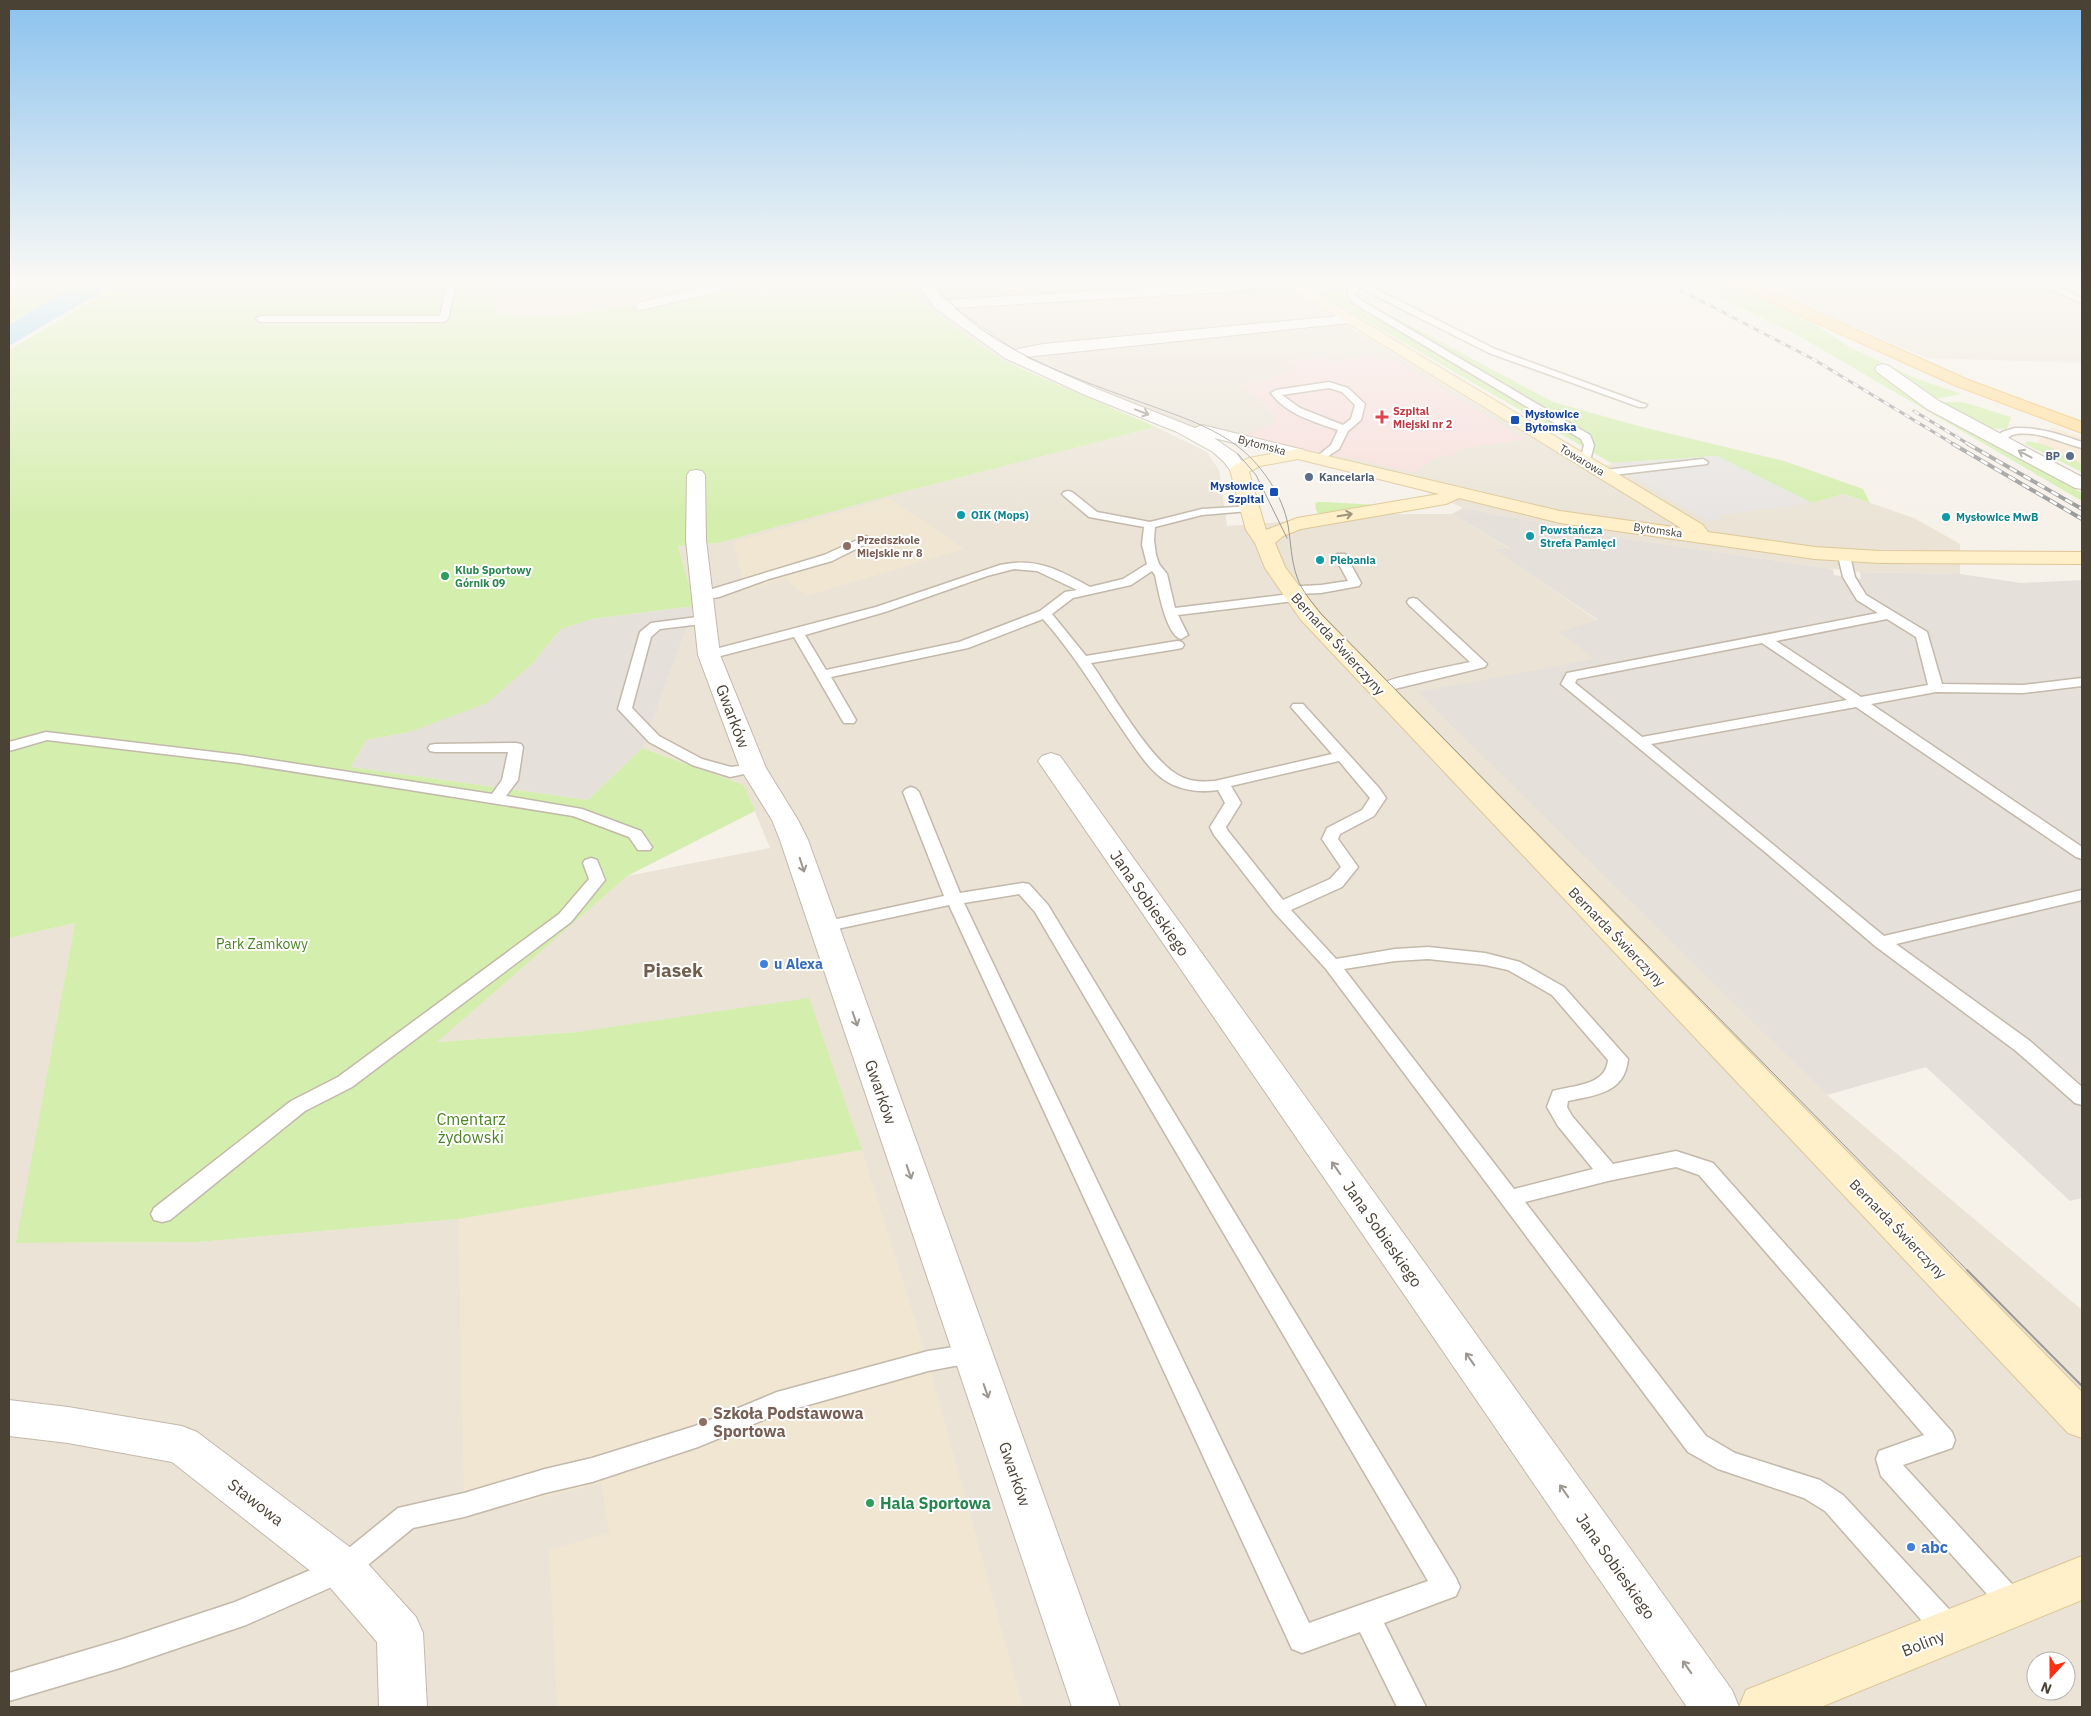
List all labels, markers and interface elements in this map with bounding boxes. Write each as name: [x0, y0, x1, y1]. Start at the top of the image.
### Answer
place label: Szpital Miejski nr 2: [1393, 404, 1453, 431]
place label: Mysłowice Bytomska: [1525, 407, 1579, 434]
one-way arrow: [1134, 408, 1149, 417]
marker: Szpital Miejski nr 2: [1375, 410, 1389, 424]
marker: Mysłowice Bytomska: [1509, 414, 1521, 426]
street label: Bytomska: [1236, 432, 1288, 458]
street label: Towarowa: [1557, 441, 1607, 479]
one-way arrow: [2018, 449, 2033, 458]
place label: BP: [2045, 449, 2060, 463]
marker: BP: [2064, 450, 2076, 462]
place label: Kancelaria: [1319, 470, 1375, 484]
marker: Kancelaria: [1303, 471, 1315, 483]
place label: Mysłowice Szpital: [1210, 479, 1265, 506]
marker: Mysłowice Szpital: [1268, 486, 1280, 498]
place label: OIK (Mops): [971, 508, 1029, 522]
marker: OIK (Mops): [955, 509, 967, 521]
one-way arrow: [1337, 510, 1353, 520]
place label: Mysłowice MwB: [1956, 510, 2038, 524]
marker: Mysłowice MwB: [1940, 511, 1952, 523]
street label: Bytomska: [1633, 520, 1683, 540]
place label: Powstańcza Strefa Pamięci: [1540, 523, 1616, 550]
marker: Powstańcza Strefa Pamięci: [1524, 530, 1536, 542]
place label: Przedszkole Miejskie nr 8: [857, 533, 923, 560]
marker: Przedszkole Miejskie nr 8: [841, 540, 853, 552]
place label: Plebania: [1330, 553, 1376, 567]
marker: Plebania: [1314, 554, 1326, 566]
place label: Klub Sportowy Górnik 09: [455, 563, 531, 590]
marker: Klub Sportowy Górnik 09: [439, 570, 451, 582]
street label: Bernarda Świerczyny: [1287, 588, 1390, 699]
street label: Gwarków: [712, 681, 754, 751]
street label: Jana Sobieskiego: [1106, 846, 1194, 960]
one-way arrow: [798, 857, 807, 872]
street label: Bernarda Świerczyny: [1565, 883, 1670, 991]
park label: Park Zamkowy: [216, 935, 308, 953]
place label: u Alexa: [774, 955, 823, 973]
district label: Piasek: [643, 958, 703, 982]
marker: u Alexa: [758, 958, 770, 970]
one-way arrow: [851, 1011, 860, 1026]
street label: Gwarków: [861, 1057, 901, 1127]
park label: Cmentarz żydowski: [436, 1109, 506, 1147]
one-way arrow: [1331, 1162, 1342, 1175]
one-way arrow: [905, 1164, 914, 1179]
street label: Bernarda Świerczyny: [1846, 1175, 1951, 1283]
street label: Jana Sobieskiego: [1339, 1177, 1427, 1291]
one-way arrow: [1465, 1352, 1475, 1366]
one-way arrow: [982, 1383, 991, 1399]
place label: Szkoła Podstawowa Sportowa: [713, 1403, 864, 1441]
marker: Szkoła Podstawowa Sportowa: [697, 1416, 709, 1428]
street label: Gwarków: [995, 1439, 1035, 1509]
street label: Stawowa: [224, 1474, 288, 1530]
one-way arrow: [1559, 1485, 1569, 1499]
place label: Hala Sportowa: [880, 1493, 991, 1513]
marker: Hala Sportowa: [864, 1497, 876, 1509]
street label: Jana Sobieskiego: [1572, 1509, 1660, 1623]
place label: abc: [1921, 1537, 1948, 1557]
marker: abc: [1905, 1541, 1917, 1553]
street label: Boliny: [1899, 1625, 1947, 1661]
north arrow: [2026, 1651, 2076, 1701]
one-way arrow: [1682, 1661, 1692, 1675]
text: N: [2038, 1678, 2054, 1698]

